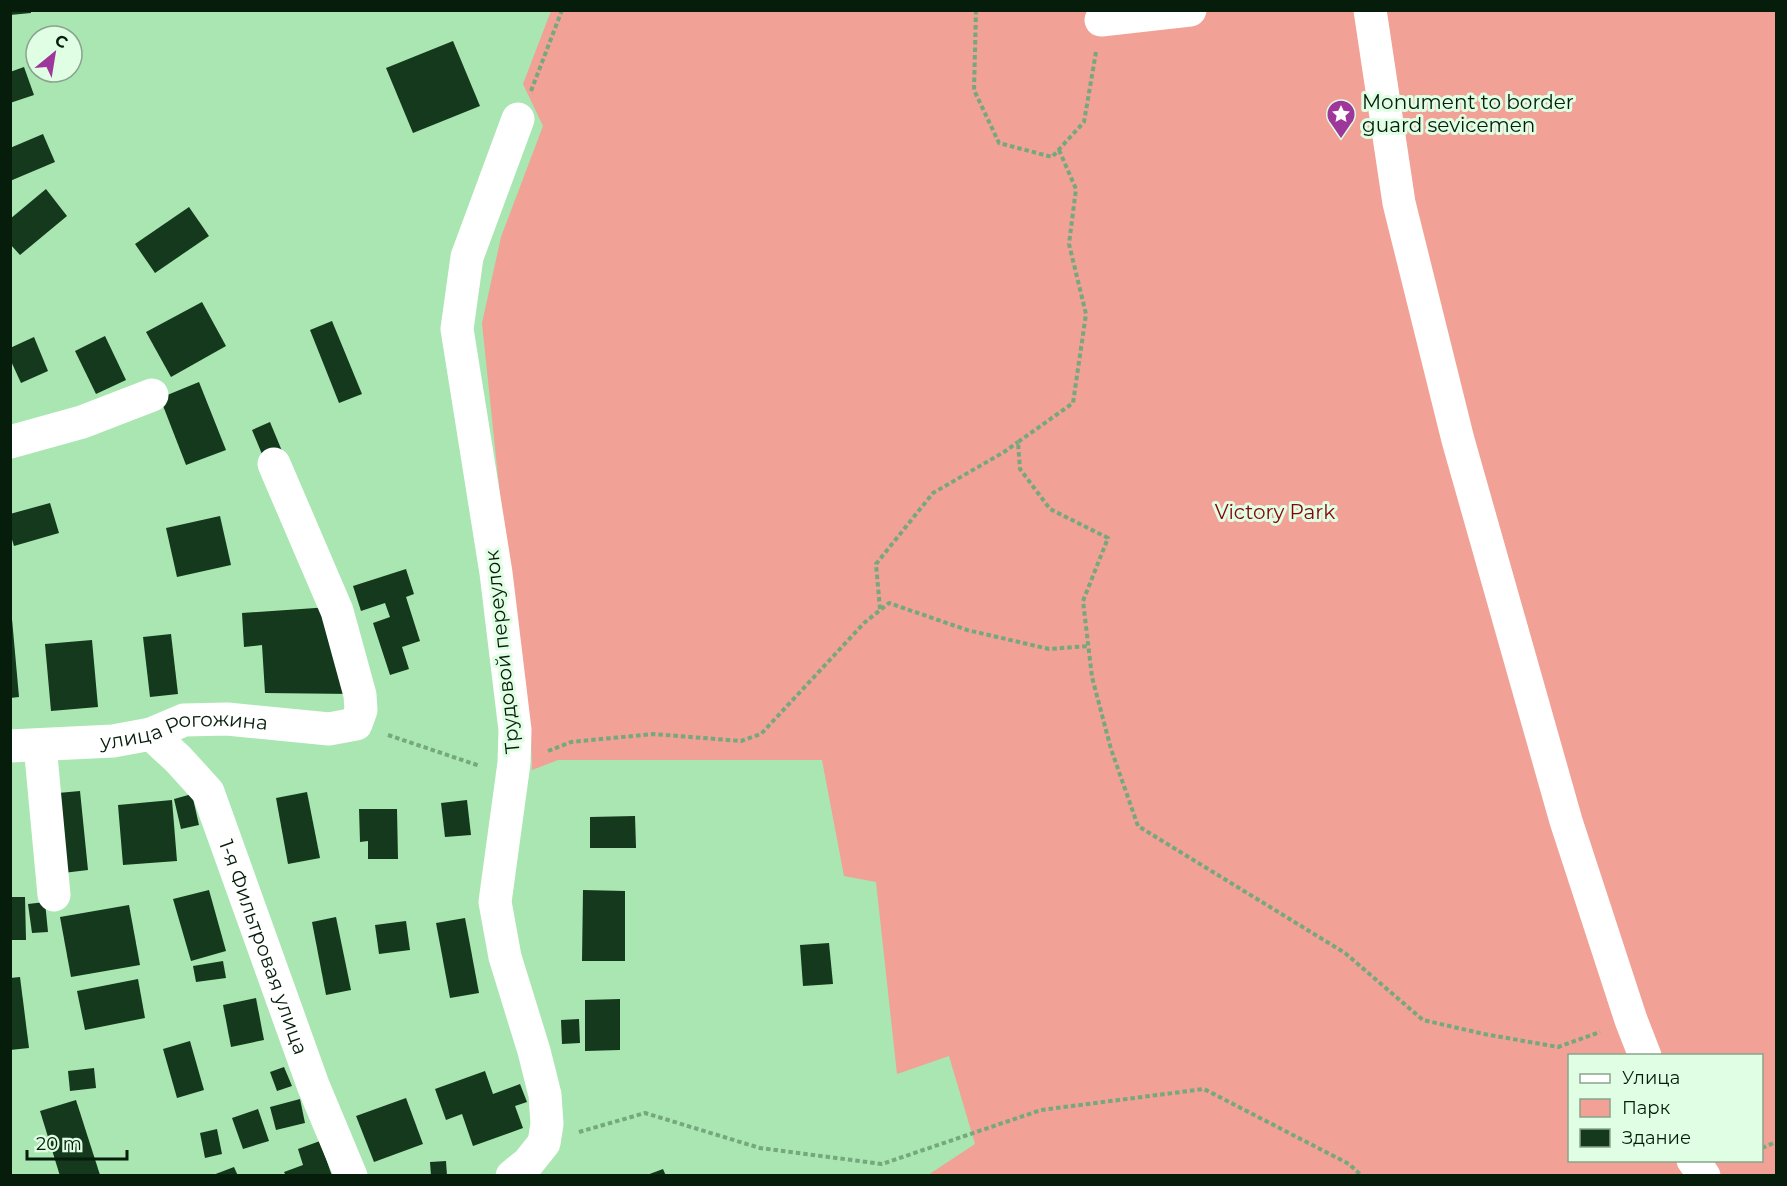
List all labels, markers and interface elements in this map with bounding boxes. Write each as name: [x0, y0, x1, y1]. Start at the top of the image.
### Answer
north arrow: [24, 24, 84, 84]
text: С: [51, 30, 71, 53]
place label: Monument to border guard sevicemen: [1362, 90, 1574, 137]
place icon: Monument to border guard sevicemen: [1325, 98, 1357, 140]
park label: Victory Park: [1215, 500, 1335, 524]
street label: Трудовой переулок: [479, 549, 525, 755]
street label: улица Рогожина: [99, 707, 269, 754]
street label: 1-я Фильтровая улица: [214, 836, 313, 1058]
legend: [1568, 1054, 1763, 1162]
text: Улица: [1622, 1067, 1680, 1089]
text: Парк: [1622, 1097, 1671, 1119]
scale bar: [27, 1123, 128, 1161]
text: Здание: [1622, 1127, 1691, 1149]
text: 20 m: [36, 1133, 82, 1155]

